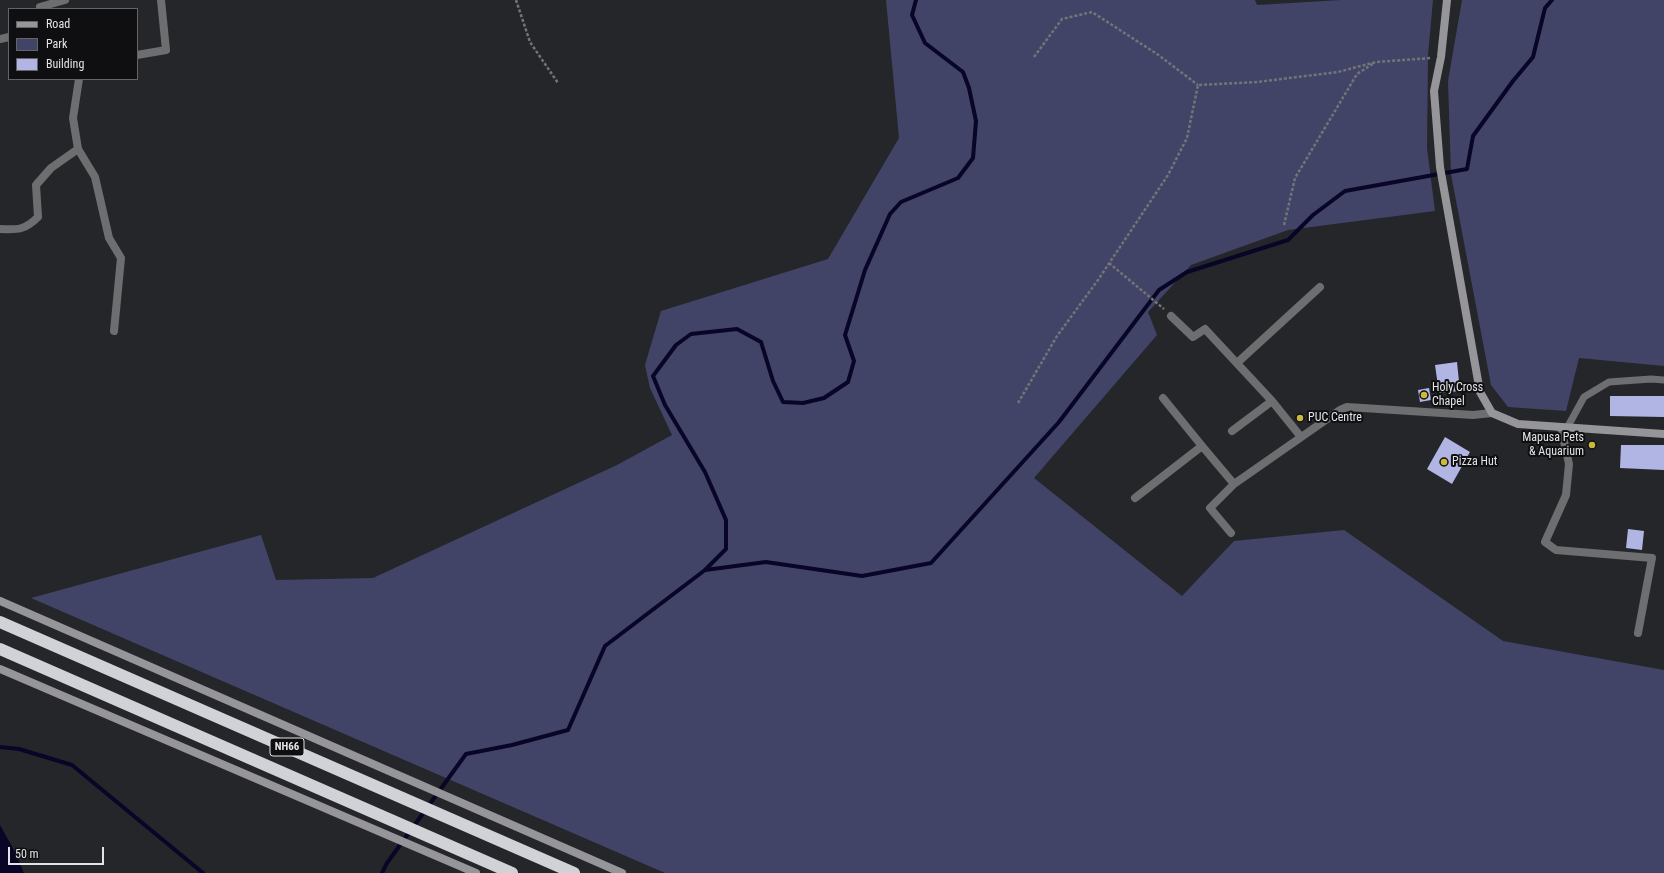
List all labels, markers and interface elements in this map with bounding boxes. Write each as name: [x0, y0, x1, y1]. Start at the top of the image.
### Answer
legend: [8, 8, 138, 80]
text: Road: [46, 17, 70, 31]
text: Park: [46, 37, 67, 51]
text: Building: [46, 57, 84, 71]
place label: Holy Cross Chapel: [1432, 381, 1483, 409]
marker: Holy Cross Chapel: [1419, 390, 1429, 400]
place label: PUC Centre: [1308, 411, 1362, 425]
marker: PUC Centre: [1295, 413, 1305, 423]
place label: Mapusa Pets & Aquarium: [1522, 431, 1584, 459]
marker: Mapusa Pets & Aquarium: [1587, 440, 1597, 450]
place label: Pizza Hut: [1452, 455, 1497, 469]
marker: Pizza Hut: [1439, 457, 1449, 467]
road number: NH66: [270, 738, 304, 756]
scale bar: [10, 839, 106, 865]
text: 50 m: [15, 847, 39, 861]

